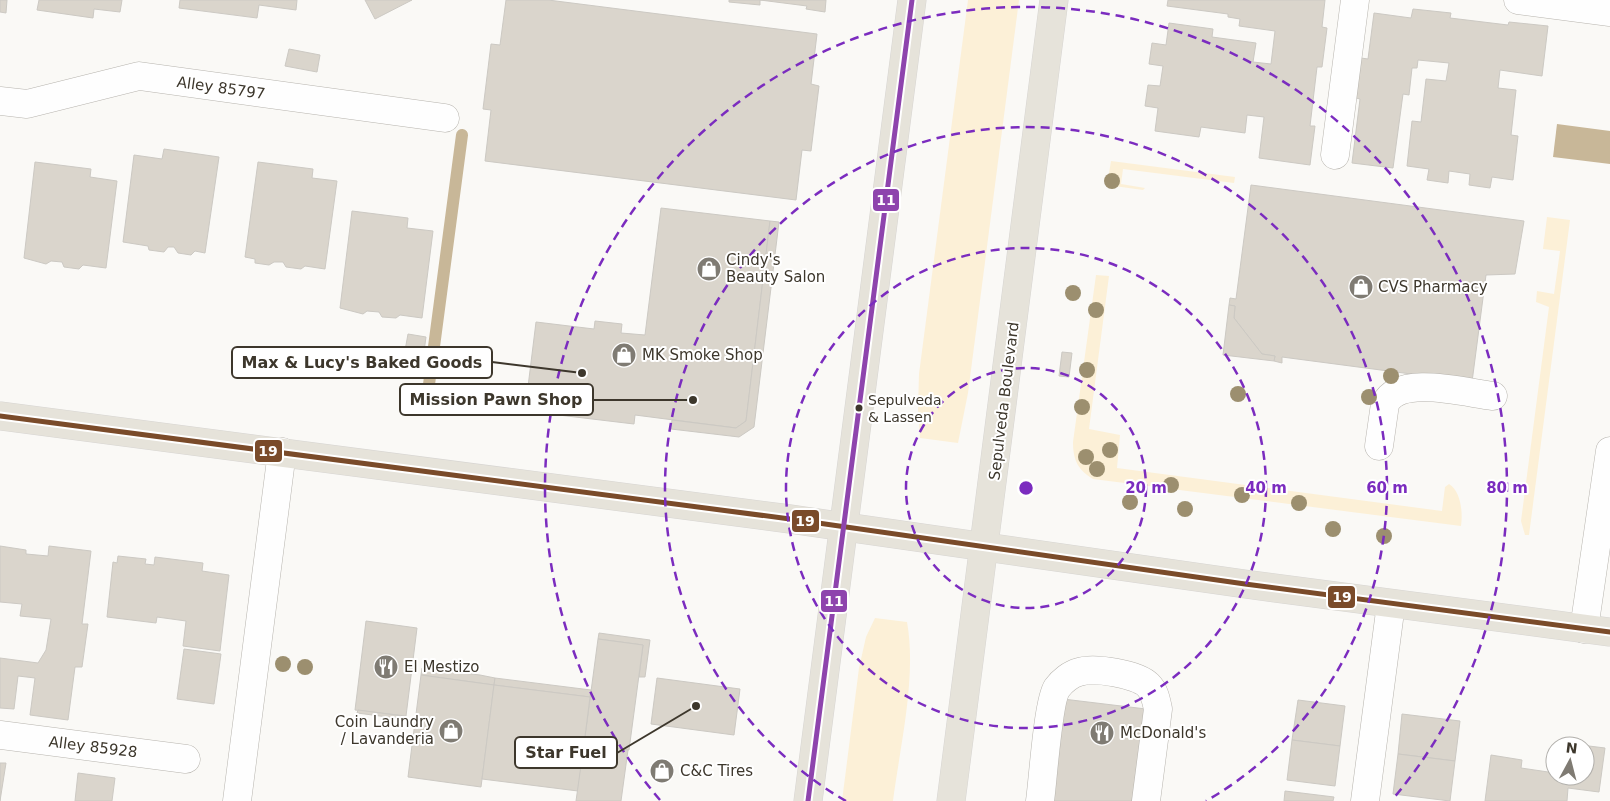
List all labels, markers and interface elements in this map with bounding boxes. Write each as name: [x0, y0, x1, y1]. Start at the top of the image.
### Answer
street label: Alley 85797: [176, 73, 266, 103]
line badge: 11: [872, 188, 900, 212]
text: 11: [876, 192, 896, 208]
place label: Cindy's Beauty Salon: [726, 251, 825, 286]
shop icon: Cindy's Beauty Salon: [696, 256, 722, 282]
shop icon: CVS Pharmacy: [1348, 274, 1374, 300]
place label: CVS Pharmacy: [1378, 278, 1488, 296]
street label: Sepulveda Boulevard: [985, 321, 1023, 481]
shop icon: MK Smoke Shop: [611, 342, 637, 368]
place label: MK Smoke Shop: [642, 346, 763, 364]
callout: Max & Lucy's Baked Goods: [232, 347, 492, 378]
text: Max & Lucy's Baked Goods: [242, 353, 482, 372]
callout: Mission Pawn Shop: [400, 384, 593, 415]
text: Mission Pawn Shop: [409, 390, 583, 409]
place label: Sepulveda & Lassen: [868, 392, 942, 425]
marker: Sepulveda & Lassen: [854, 403, 864, 413]
line badge: 19: [254, 439, 283, 463]
text: 19: [258, 443, 278, 459]
centre of rings: [1017, 479, 1035, 497]
text: 20 m: [1125, 479, 1167, 497]
text: 40 m: [1245, 479, 1287, 497]
text: 60 m: [1366, 479, 1408, 497]
text: 80 m: [1486, 479, 1528, 497]
line badge: 19: [791, 509, 820, 533]
text: 19: [795, 513, 815, 529]
line badge: 19: [1327, 585, 1356, 609]
line badge: 11: [820, 589, 848, 613]
text: 19: [1332, 589, 1352, 605]
text: 11: [824, 593, 844, 609]
restaurant icon: El Mestizo: [373, 654, 399, 680]
place label: El Mestizo: [404, 658, 480, 676]
place label: Coin Laundry / Lavanderia: [335, 713, 434, 748]
shop icon: Coin Laundry / Lavanderia: [438, 718, 464, 744]
restaurant icon: McDonald's: [1089, 720, 1115, 746]
place label: McDonald's: [1120, 724, 1206, 742]
street label: Alley 85928: [48, 733, 138, 761]
north arrow: [1545, 736, 1595, 786]
callout: Star Fuel: [515, 737, 617, 768]
text: N: [1565, 739, 1578, 757]
text: Star Fuel: [525, 743, 607, 762]
shop icon: C&C Tires: [649, 758, 675, 784]
place label: C&C Tires: [680, 762, 753, 780]

